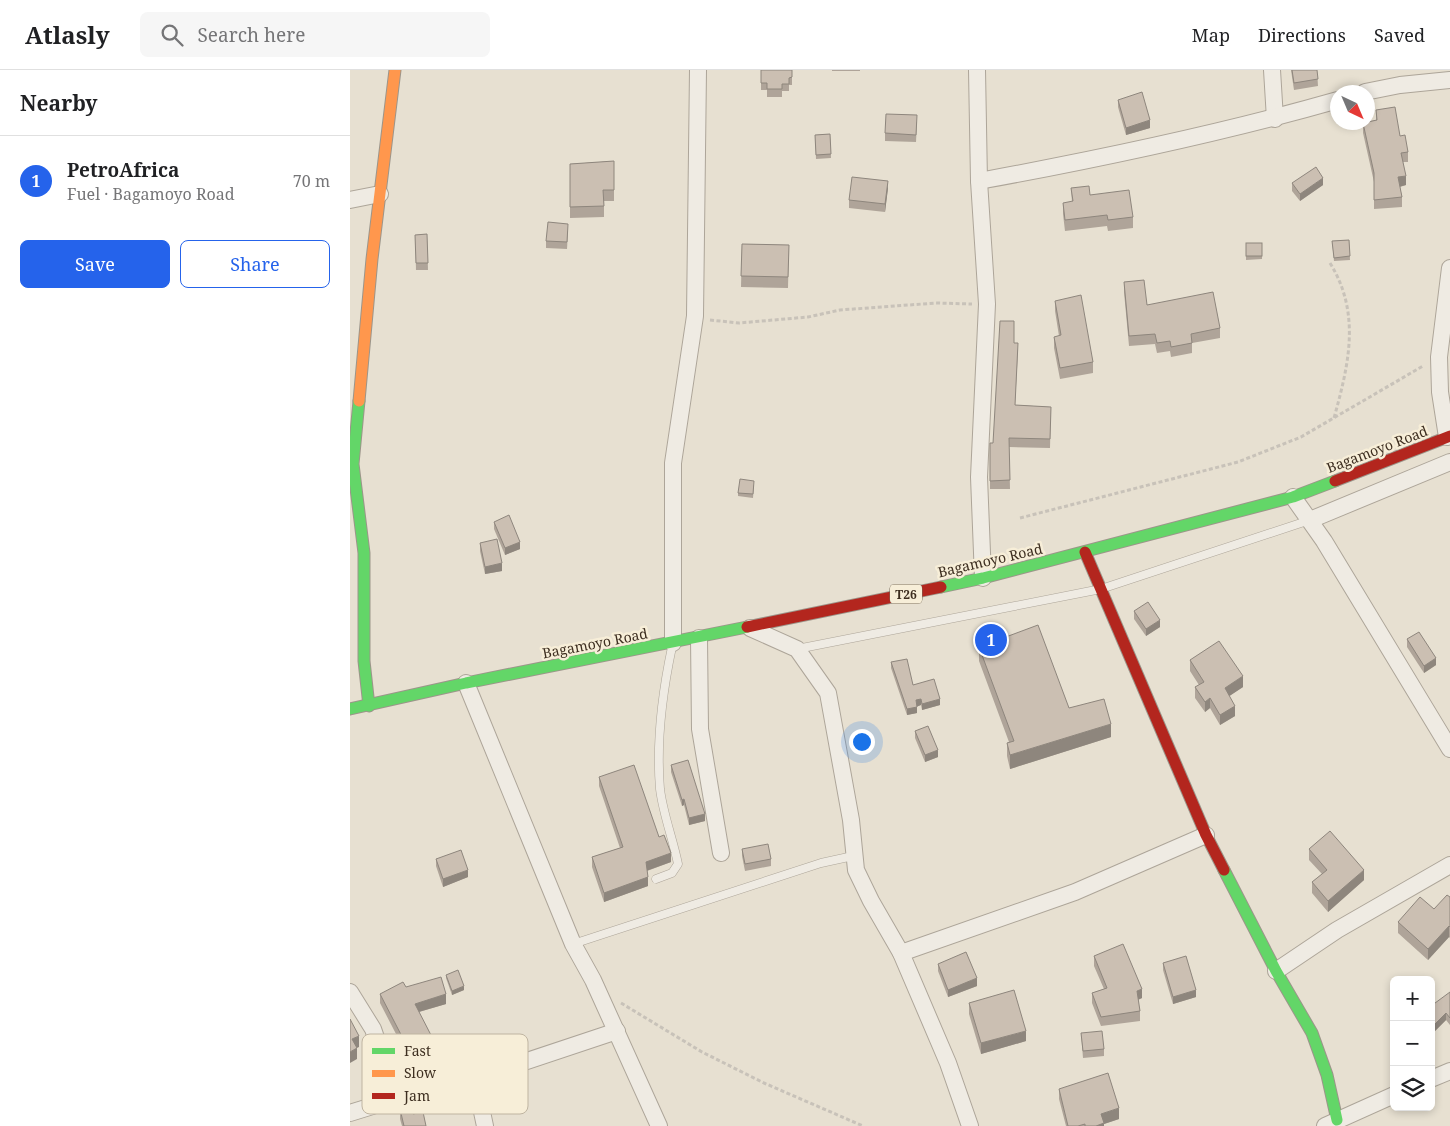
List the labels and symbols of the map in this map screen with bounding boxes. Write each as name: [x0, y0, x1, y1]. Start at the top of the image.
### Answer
north arrow: [1330, 85, 1375, 130]
street label: Bagamoyo Road: [1324, 421, 1431, 477]
street label: Bagamoyo Road: [936, 539, 1045, 581]
road number: T26: [890, 584, 922, 604]
pin: 1: [975, 621, 1007, 659]
street label: Bagamoyo Road: [541, 623, 650, 663]
your location: [849, 729, 875, 755]
legend: [362, 1034, 528, 1114]
text: Fast: [404, 1041, 431, 1060]
text: Slow: [404, 1063, 437, 1082]
text: Jam: [403, 1086, 430, 1105]

